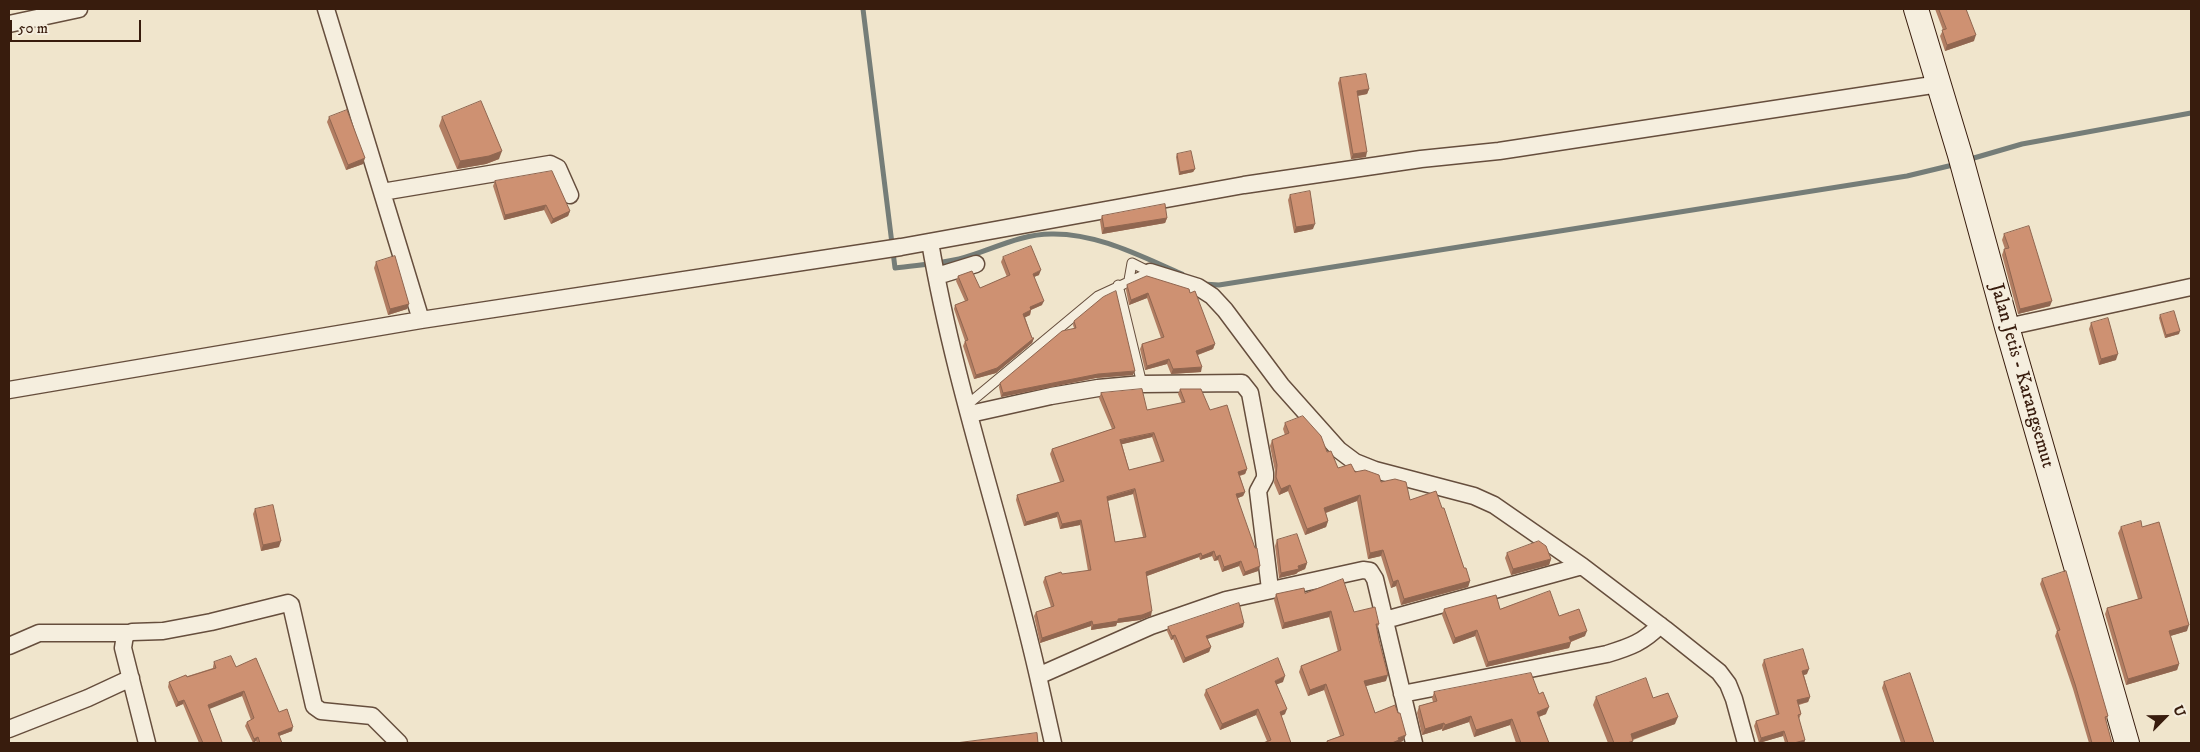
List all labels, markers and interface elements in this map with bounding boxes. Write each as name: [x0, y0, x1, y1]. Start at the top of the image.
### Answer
scale bar: [12, 10, 144, 42]
text: 50 m: [18, 19, 48, 38]
street label: Jalan Jetis - Karangsemut: [1984, 281, 2058, 471]
north arrow: [2140, 692, 2190, 742]
text: U: [2168, 703, 2189, 720]

